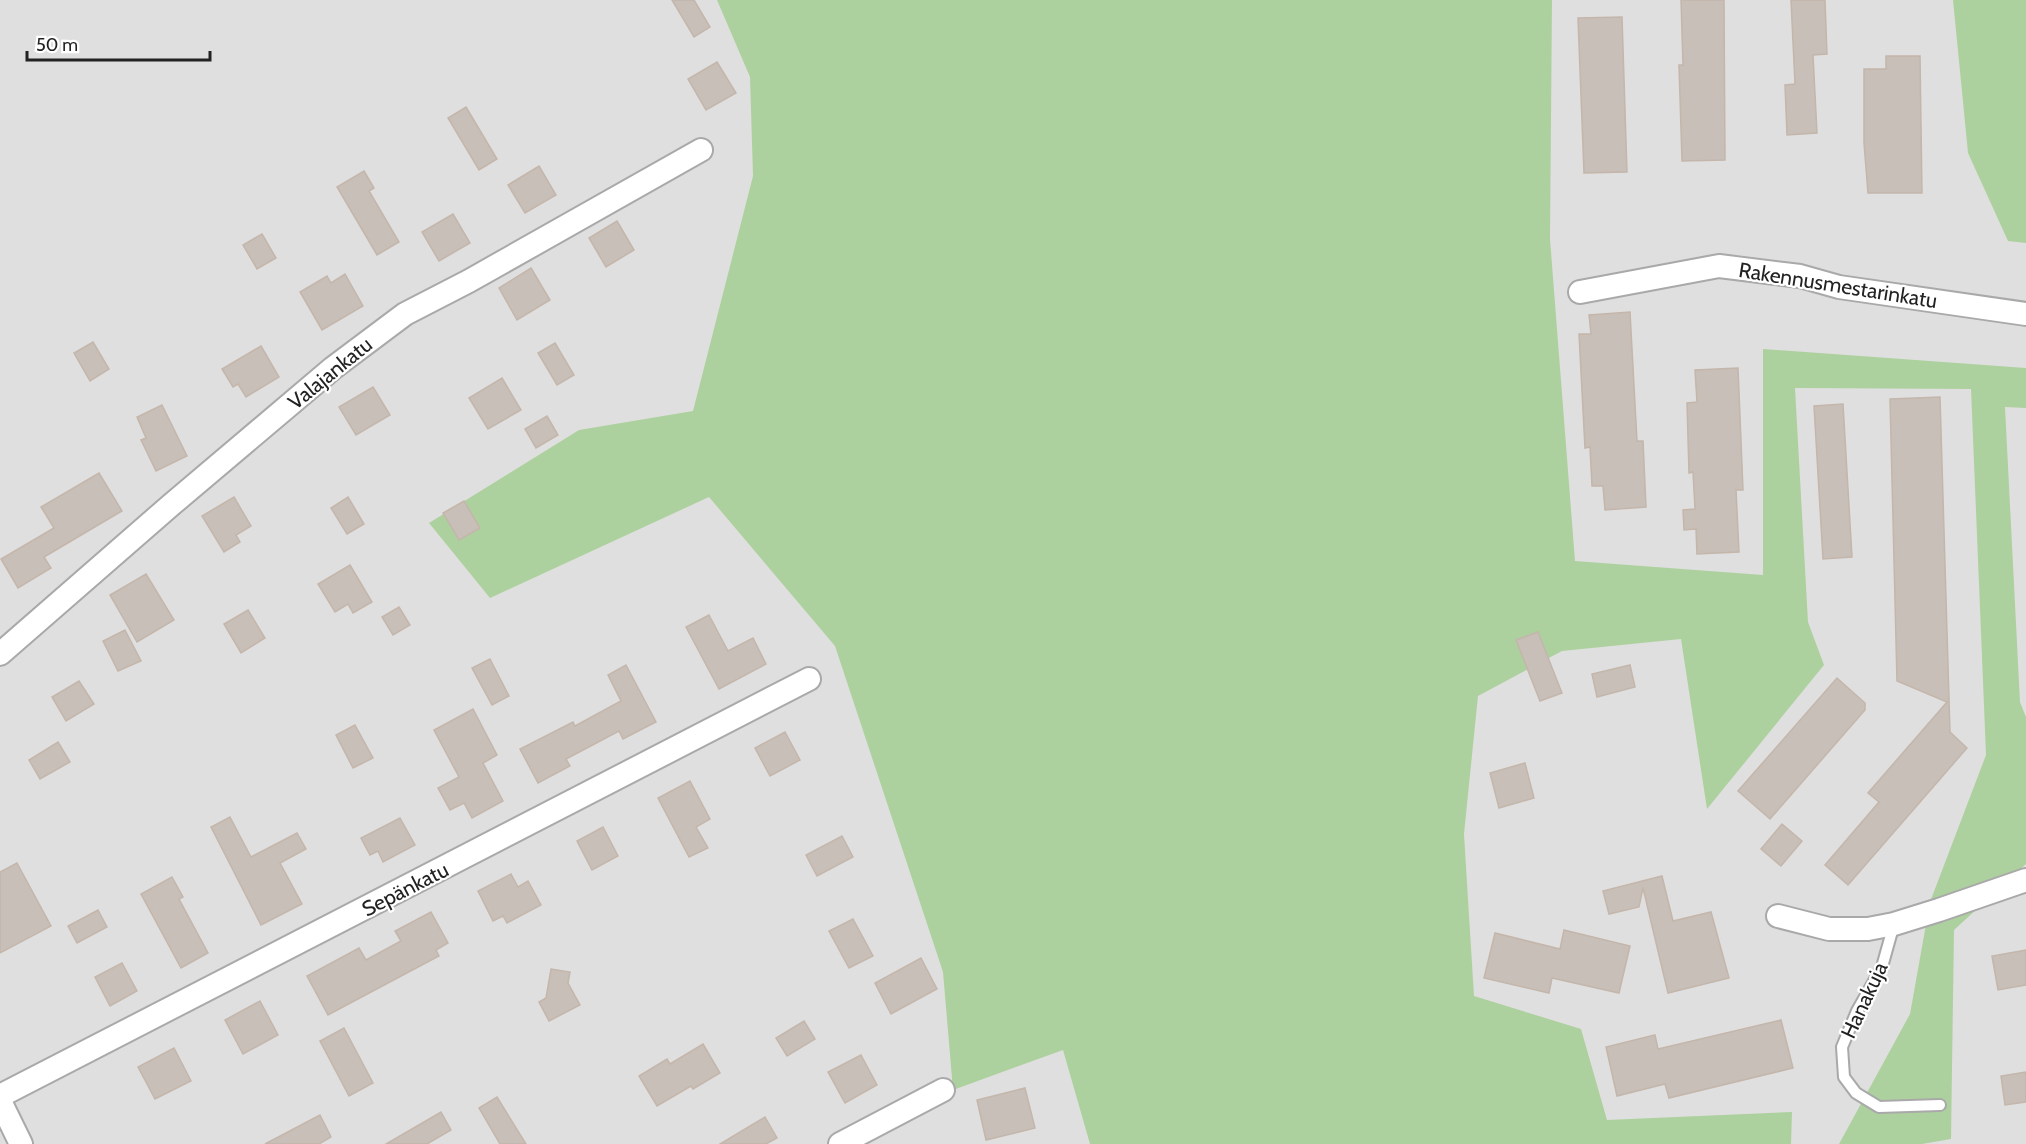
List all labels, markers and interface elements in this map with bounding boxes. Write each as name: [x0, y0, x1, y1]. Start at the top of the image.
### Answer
scale bar: [27, 24, 210, 62]
text: 50 m: [36, 34, 78, 56]
street label: Rakennusmestarinkatu: [1737, 257, 1939, 313]
street label: Valajankatu: [283, 332, 378, 415]
street label: Sepänkatu: [358, 857, 452, 921]
street label: Hanakuja: [1835, 958, 1893, 1043]

